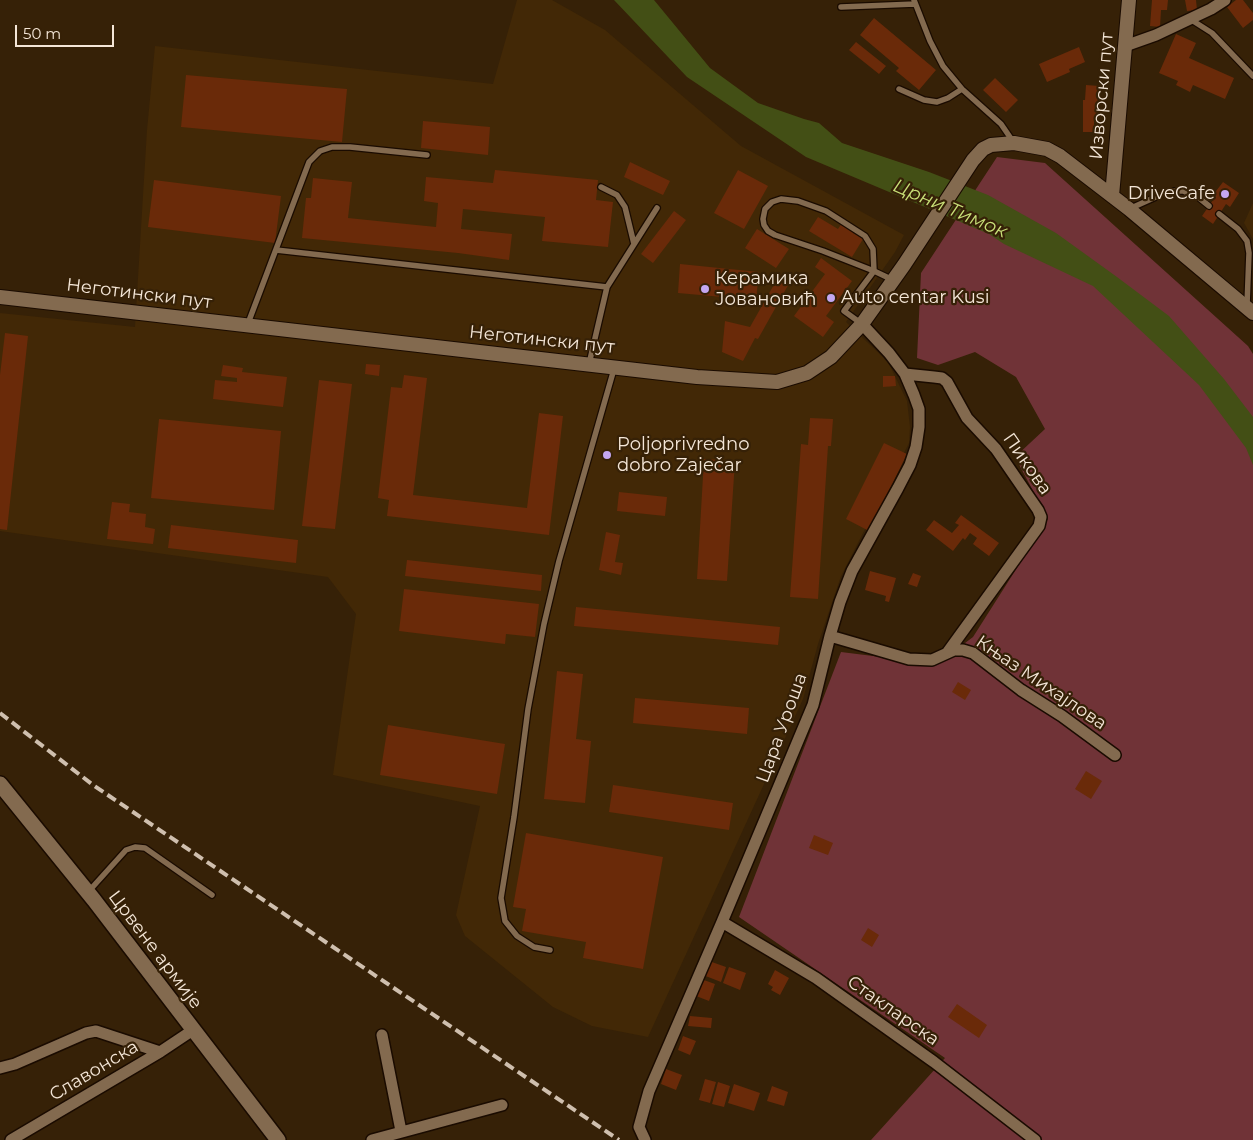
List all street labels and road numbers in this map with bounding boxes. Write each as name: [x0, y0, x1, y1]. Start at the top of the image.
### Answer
street label: Изворски пут: [1086, 32, 1118, 160]
street label: Неготински пут: [65, 274, 213, 314]
street label: Неготински пут: [468, 322, 616, 358]
street label: Пикова: [998, 429, 1056, 499]
street label: Књаз Михајлова: [972, 631, 1110, 735]
street label: Цара Уроша: [752, 670, 812, 786]
street label: Црвене армије: [103, 886, 207, 1014]
street label: Стакларска: [843, 971, 943, 1051]
street label: Славонска: [46, 1036, 142, 1106]

